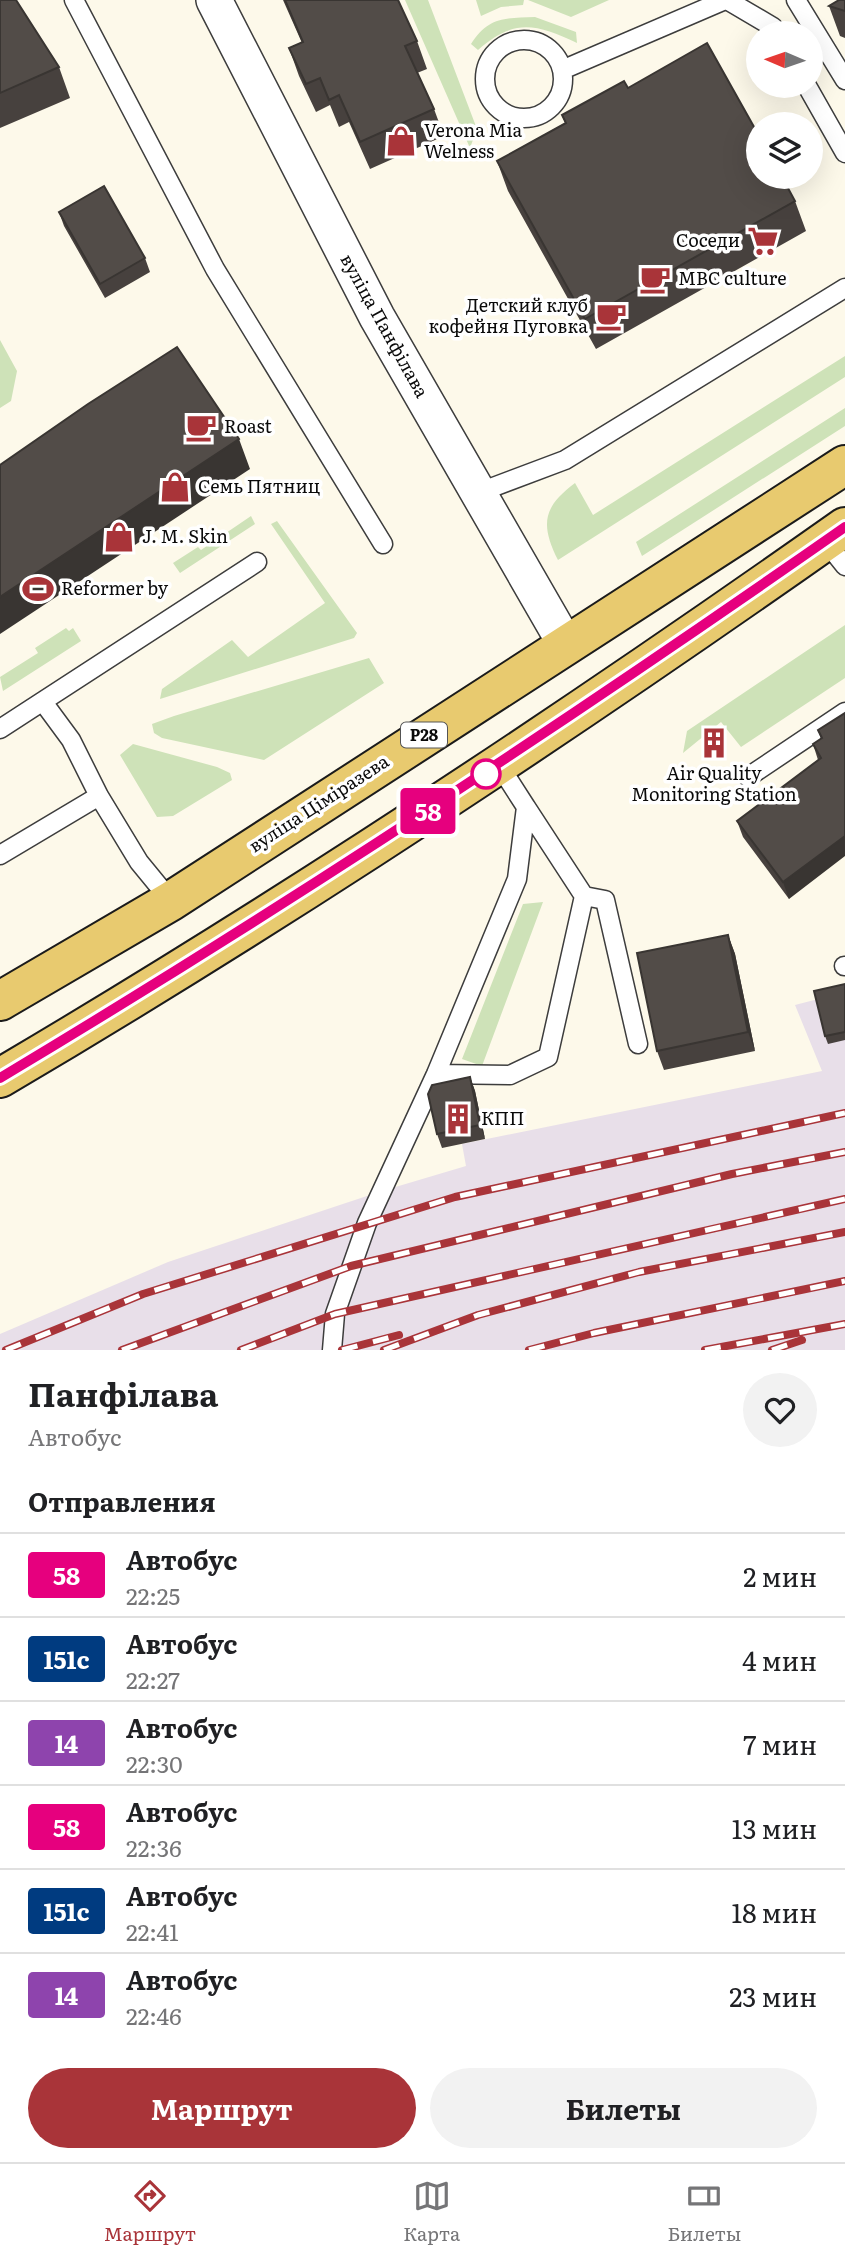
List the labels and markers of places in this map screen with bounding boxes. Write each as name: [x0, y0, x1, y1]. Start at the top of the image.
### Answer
place label: Verona Mia Welness: [424, 116, 522, 164]
shop icon: Verona Mia Welness: [384, 124, 418, 158]
supermarket icon: Соседи: [746, 224, 780, 258]
place label: Соседи: [676, 226, 740, 253]
cafe icon: MBC culture: [638, 262, 672, 296]
place label: MBC culture: [678, 264, 787, 291]
place label: Детский клуб кофейня Пуговка: [429, 291, 588, 339]
cafe icon: Детский клуб кофейня Пуговка: [594, 299, 628, 333]
cafe icon: Roast: [184, 410, 218, 444]
place label: Roast: [224, 412, 273, 439]
shop icon: Семь Пятниц: [158, 470, 192, 504]
place label: Семь Пятниц: [198, 472, 320, 499]
shop icon: J. M. Skin: [102, 520, 136, 554]
place label: J. M. Skin: [142, 522, 228, 549]
sports icon: Reformer by: [21, 572, 55, 606]
place label: Reformer by: [61, 574, 169, 601]
building icon: Air Quality Monitoring Station: [697, 726, 731, 760]
unlabelled marker: [471, 759, 501, 789]
place label: Air Quality Monitoring Station: [631, 759, 797, 807]
building icon: КПП: [441, 1102, 475, 1136]
place label: КПП: [481, 1104, 524, 1131]

